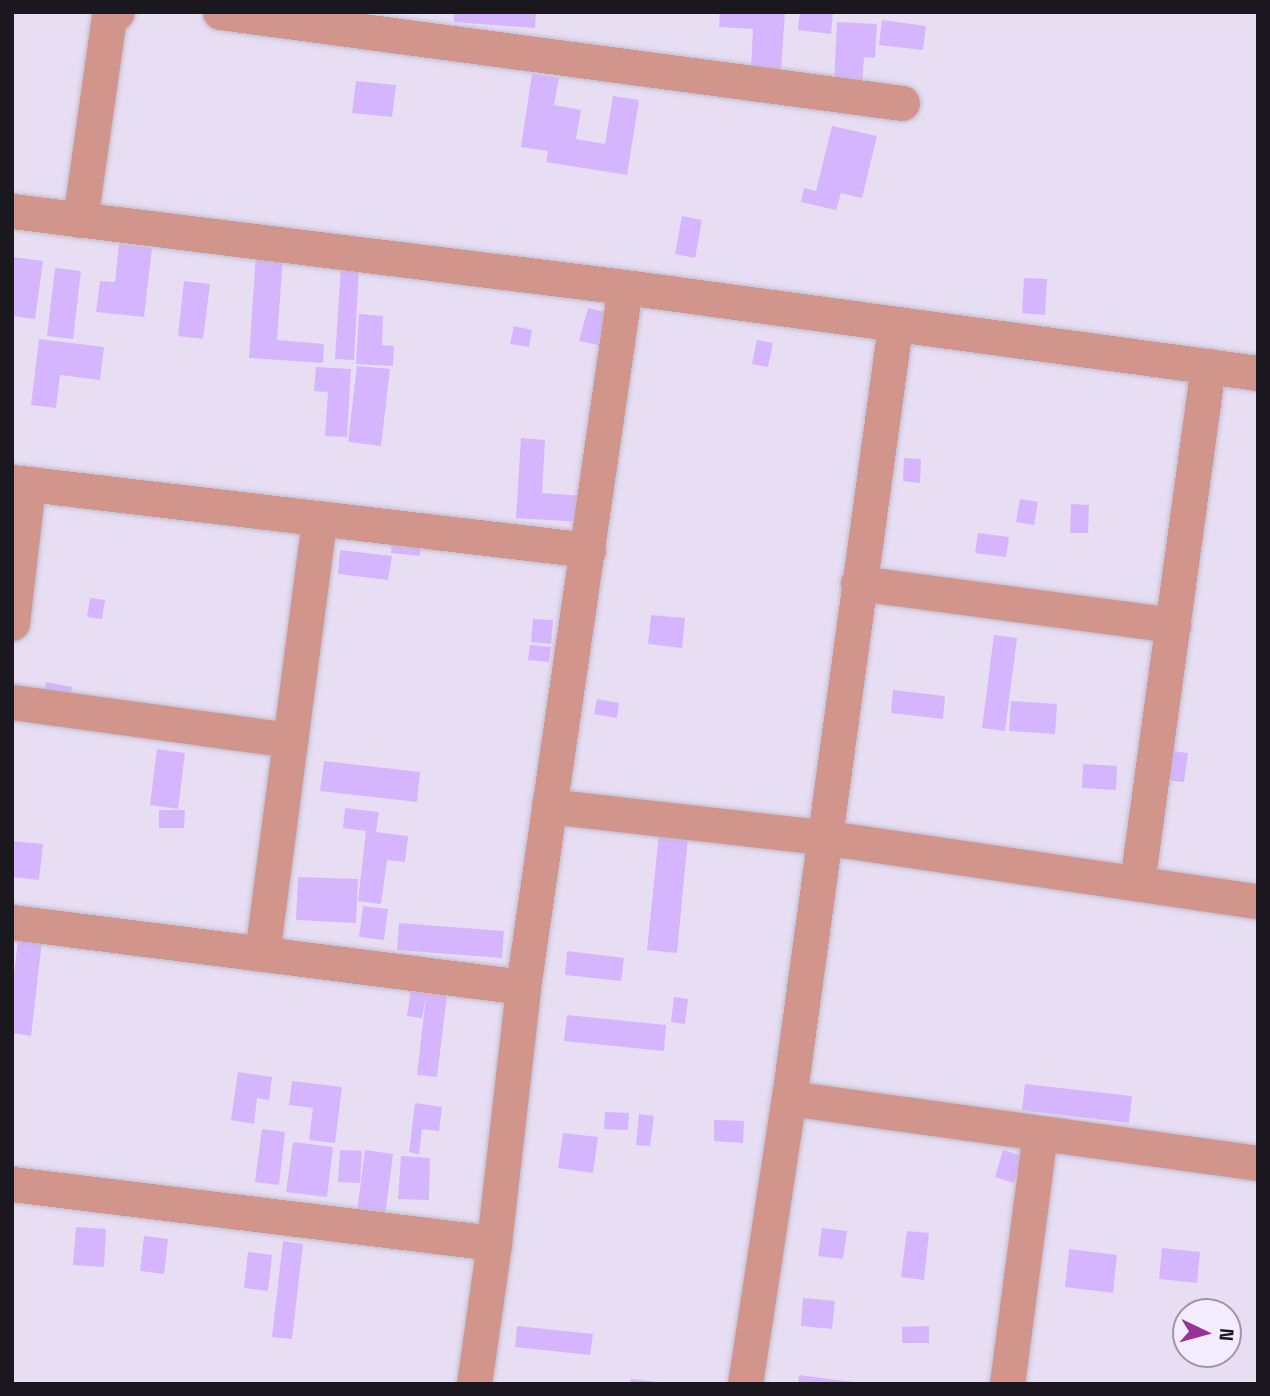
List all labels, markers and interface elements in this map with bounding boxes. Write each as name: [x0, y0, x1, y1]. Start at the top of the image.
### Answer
north arrow: [1172, 1298, 1242, 1368]
text: N: [1213, 1327, 1239, 1342]

